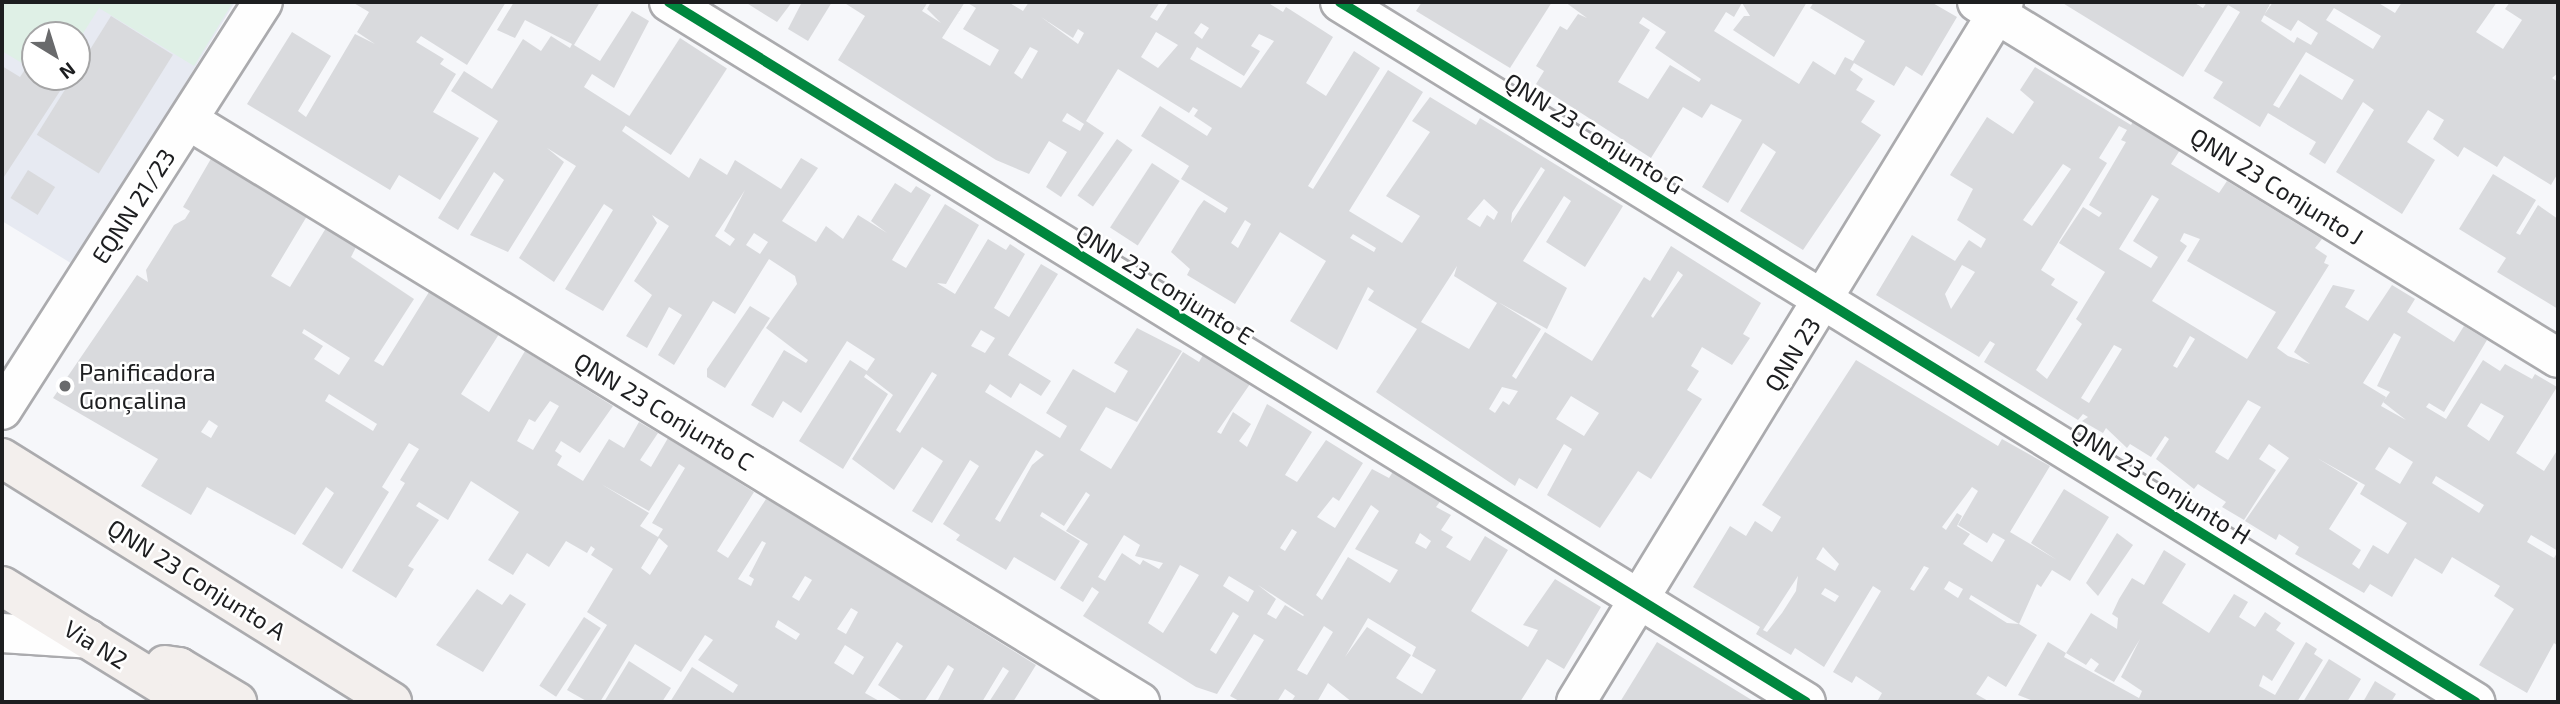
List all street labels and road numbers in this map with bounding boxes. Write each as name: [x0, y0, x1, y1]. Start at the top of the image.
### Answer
street label: QNN 23 Conjunto G: [1499, 66, 1689, 200]
street label: QNN 23 Conjunto J: [2185, 121, 2369, 251]
street label: EQNN 21/23: [85, 143, 181, 269]
street label: QNN 23 Conjunto E: [1071, 218, 1259, 350]
street label: QNN 23: [1758, 312, 1826, 396]
street label: QNN 23 Conjunto C: [569, 346, 759, 476]
street label: QNN 23 Conjunto H: [2066, 416, 2256, 550]
street label: QNN 23 Conjunto A: [102, 512, 292, 646]
street label: Via N2: [59, 613, 133, 675]

